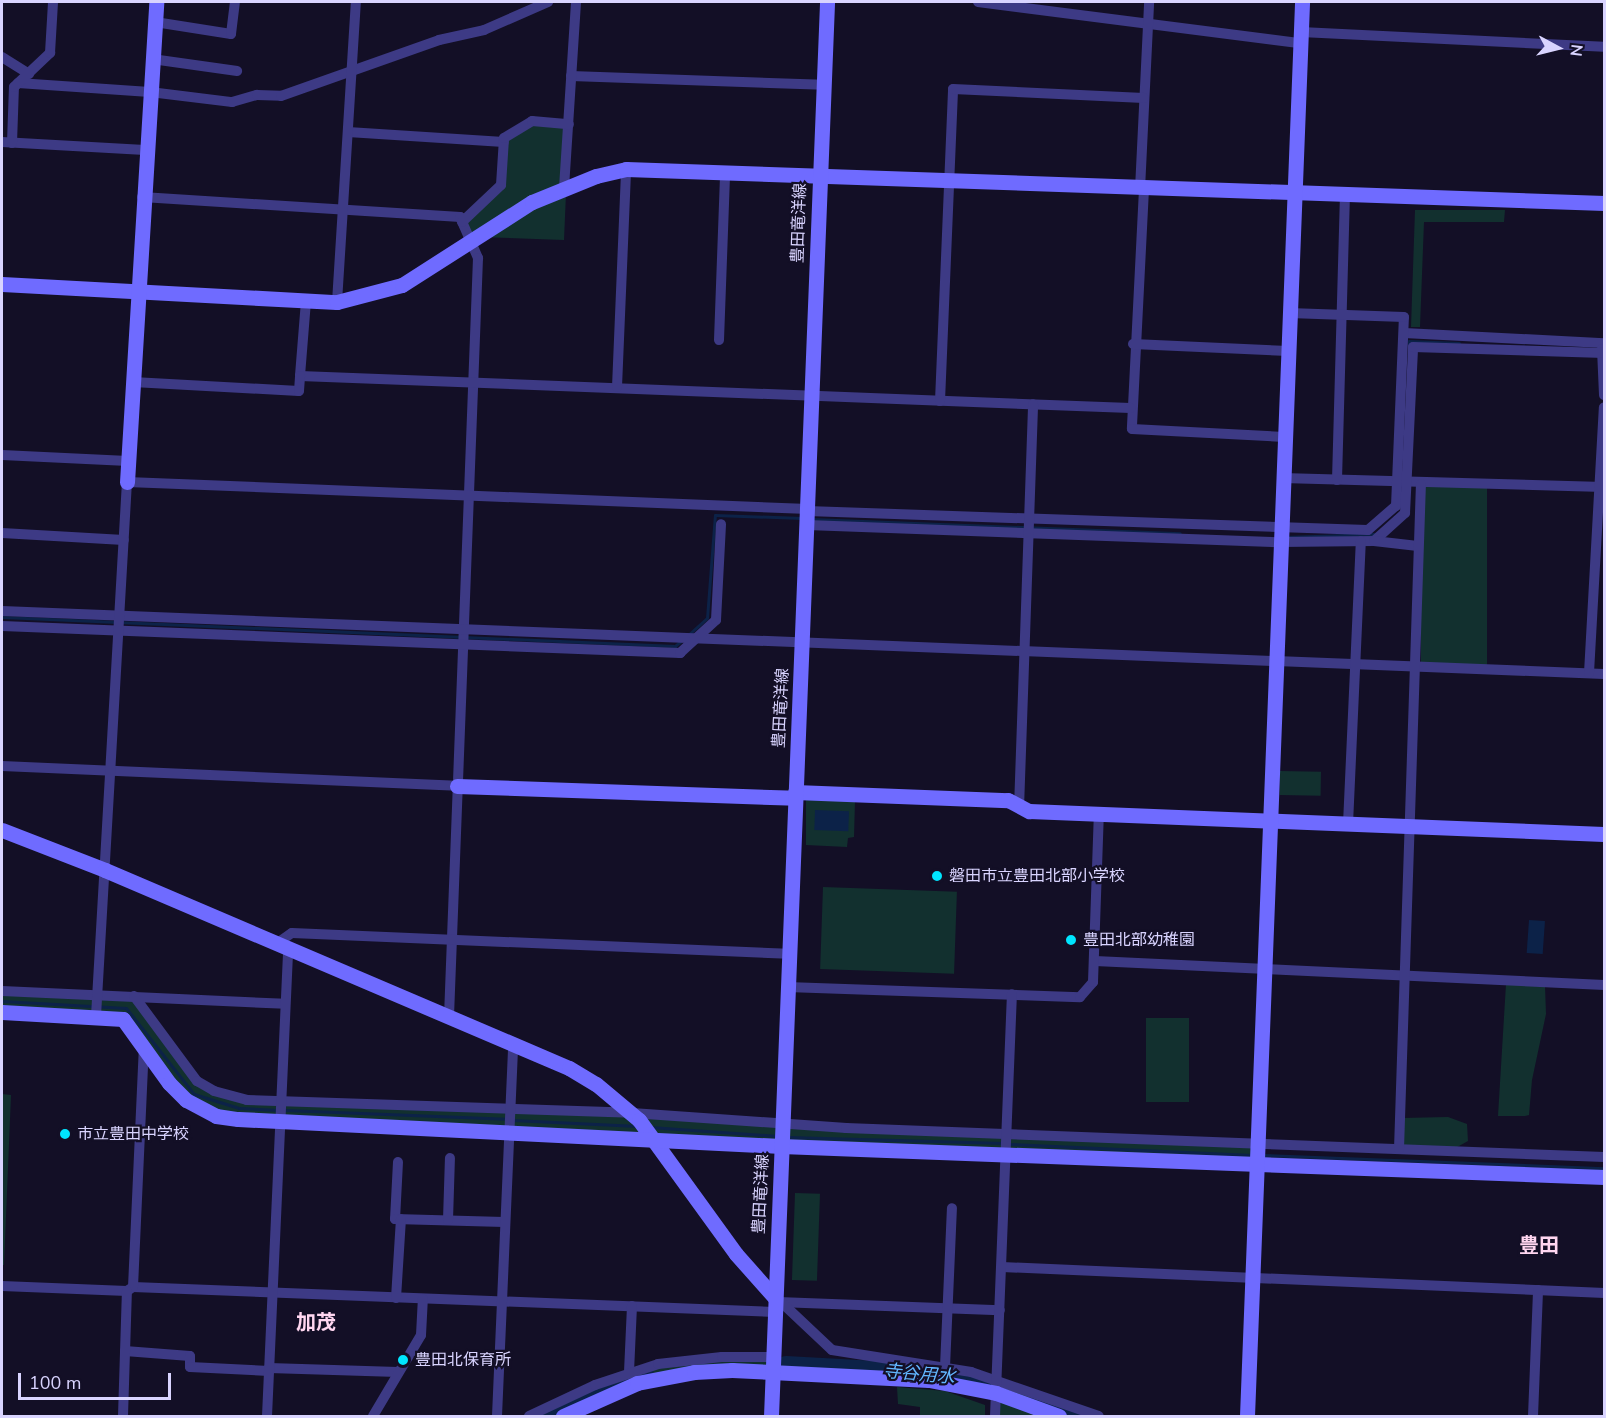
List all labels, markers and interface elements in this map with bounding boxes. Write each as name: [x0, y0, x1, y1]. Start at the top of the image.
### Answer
north arrow: [1528, 18, 1588, 78]
text: N: [1564, 43, 1588, 57]
street label: 豊田竜洋線: [788, 183, 810, 263]
street label: 豊田竜洋線: [769, 668, 793, 748]
place label: 磐田市立豊田北部小学校: [949, 866, 1125, 886]
marker: 磐田市立豊田北部小学校: [930, 869, 944, 883]
place label: 豊田北部幼稚園: [1083, 930, 1195, 950]
marker: 豊田北部幼稚園: [1064, 933, 1078, 947]
place label: 市立豊田中学校: [77, 1124, 189, 1144]
marker: 市立豊田中学校: [58, 1127, 72, 1141]
street label: 豊田竜洋線: [749, 1154, 773, 1234]
district label: 豊田: [1519, 1233, 1559, 1257]
district label: 加茂: [296, 1310, 336, 1334]
place label: 豊田北保育所: [415, 1350, 511, 1370]
marker: 豊田北保育所: [396, 1353, 410, 1367]
water label: 寺谷用水: [882, 1360, 956, 1388]
scale bar: [21, 1361, 174, 1399]
text: 100 m: [29, 1371, 81, 1395]

